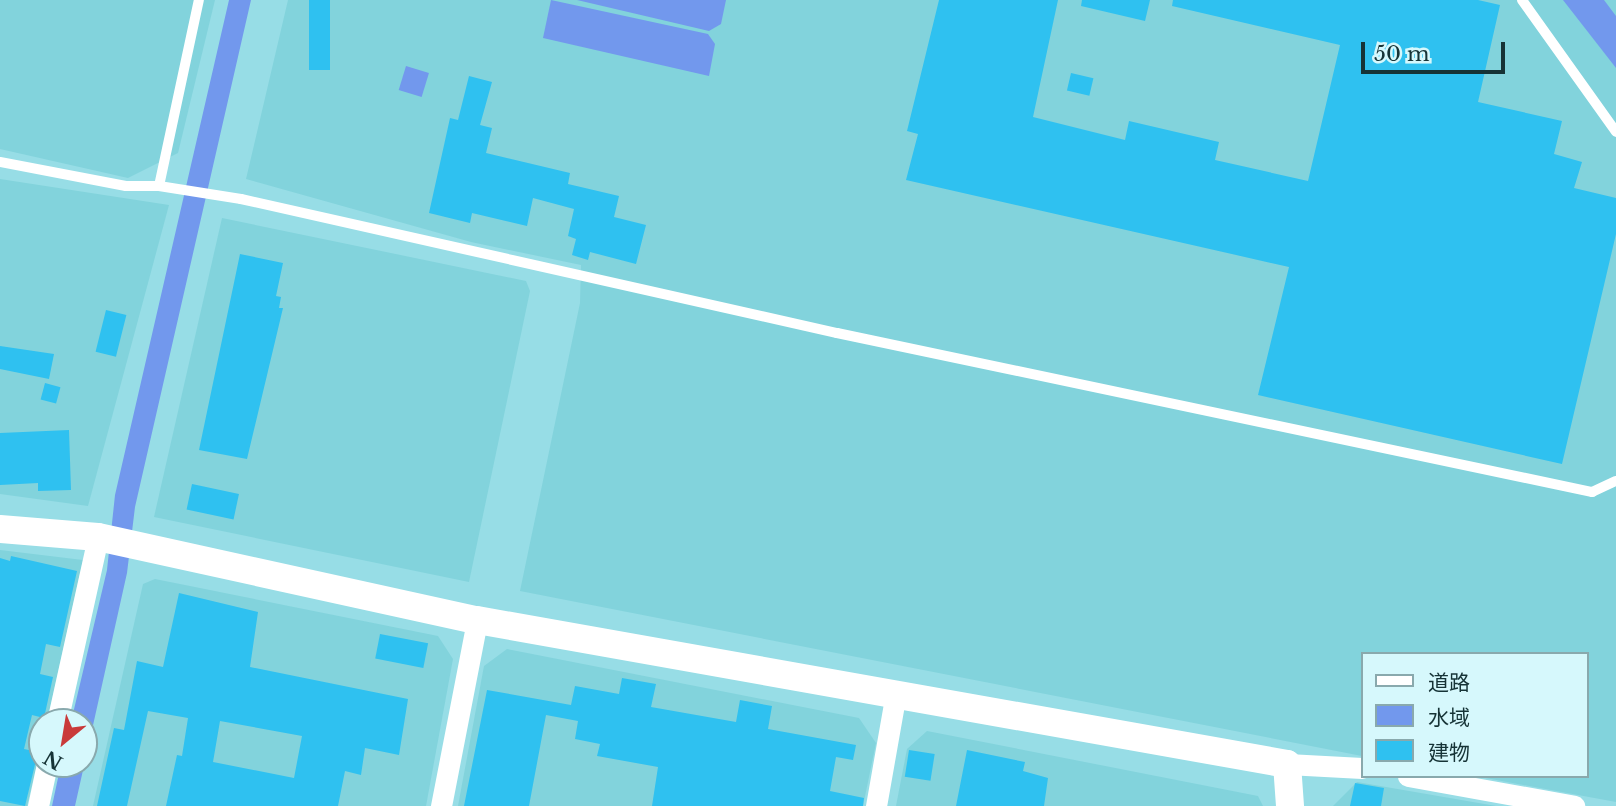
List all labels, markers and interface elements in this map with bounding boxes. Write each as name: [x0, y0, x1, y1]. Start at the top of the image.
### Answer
scale bar: [1364, 28, 1508, 72]
text: 50 m: [1374, 41, 1429, 67]
legend: [1360, 652, 1588, 778]
text: 道路: [1428, 670, 1470, 696]
text: 水域: [1428, 705, 1470, 731]
north arrow: [28, 708, 98, 778]
text: 建物: [1428, 740, 1470, 766]
text: N: [40, 745, 67, 774]

